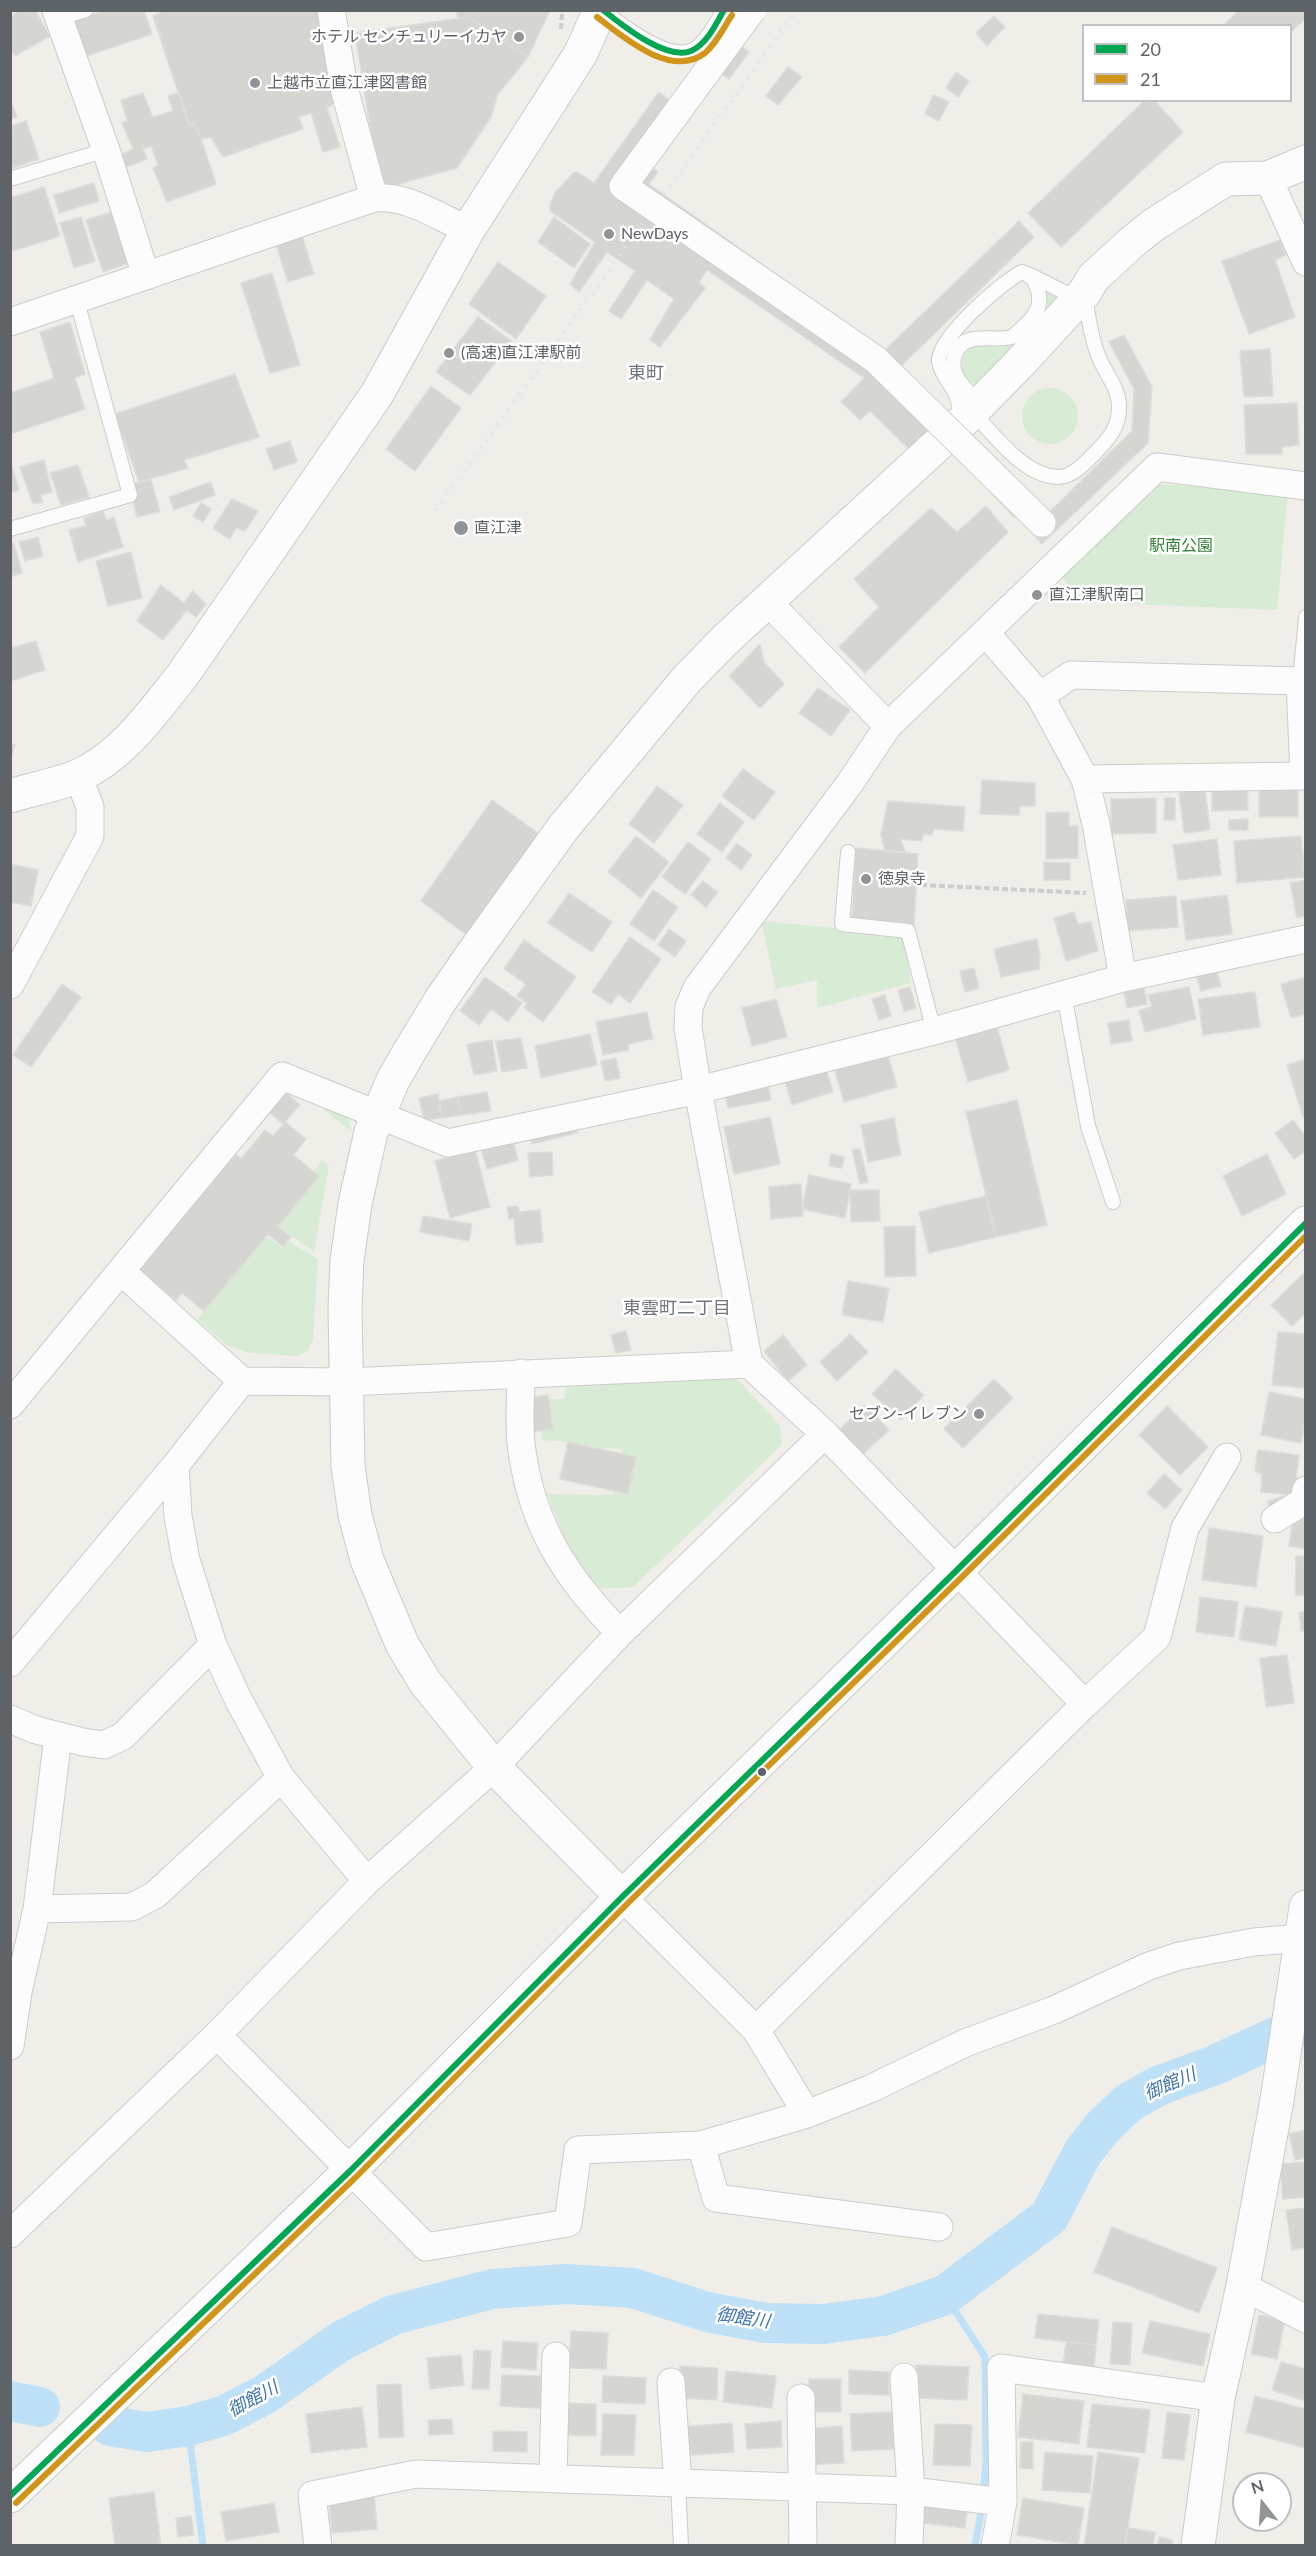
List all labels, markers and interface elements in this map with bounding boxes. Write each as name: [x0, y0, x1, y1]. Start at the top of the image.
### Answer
legend: [1082, 24, 1292, 102]
place label: ホテル センチュリーイカヤ: [311, 27, 507, 47]
marker: ホテル センチュリーイカヤ: [512, 30, 526, 44]
text: 20: [1140, 38, 1161, 60]
text: 21: [1140, 68, 1161, 90]
place label: 上越市立直江津図書館: [267, 73, 427, 93]
marker: 上越市立直江津図書館: [248, 76, 262, 90]
place label: NewDays: [621, 224, 689, 244]
marker: NewDays: [602, 227, 616, 241]
place label: (高速)直江津駅前: [461, 343, 582, 363]
marker: (高速)直江津駅前: [442, 346, 456, 360]
district label: 東町: [628, 362, 664, 384]
place label: 直江津: [474, 518, 522, 538]
marker: 直江津: [452, 519, 470, 537]
park label: 駅南公園: [1149, 536, 1213, 556]
place label: 直江津駅南口: [1049, 585, 1145, 605]
marker: 直江津駅南口: [1030, 588, 1044, 602]
place label: 徳泉寺: [878, 869, 926, 889]
marker: 徳泉寺: [859, 872, 873, 886]
district label: 東雲町二丁目: [623, 1297, 731, 1319]
place label: セブン-イレブン: [849, 1404, 967, 1424]
marker: セブン-イレブン: [972, 1407, 986, 1421]
unlabelled marker: [756, 1766, 768, 1778]
water label: 御館川: [1141, 2064, 1199, 2104]
water label: 御館川: [715, 2304, 771, 2332]
water label: 御館川: [224, 2376, 282, 2422]
north arrow: [1232, 2472, 1292, 2532]
text: N: [1248, 2475, 1266, 2497]

